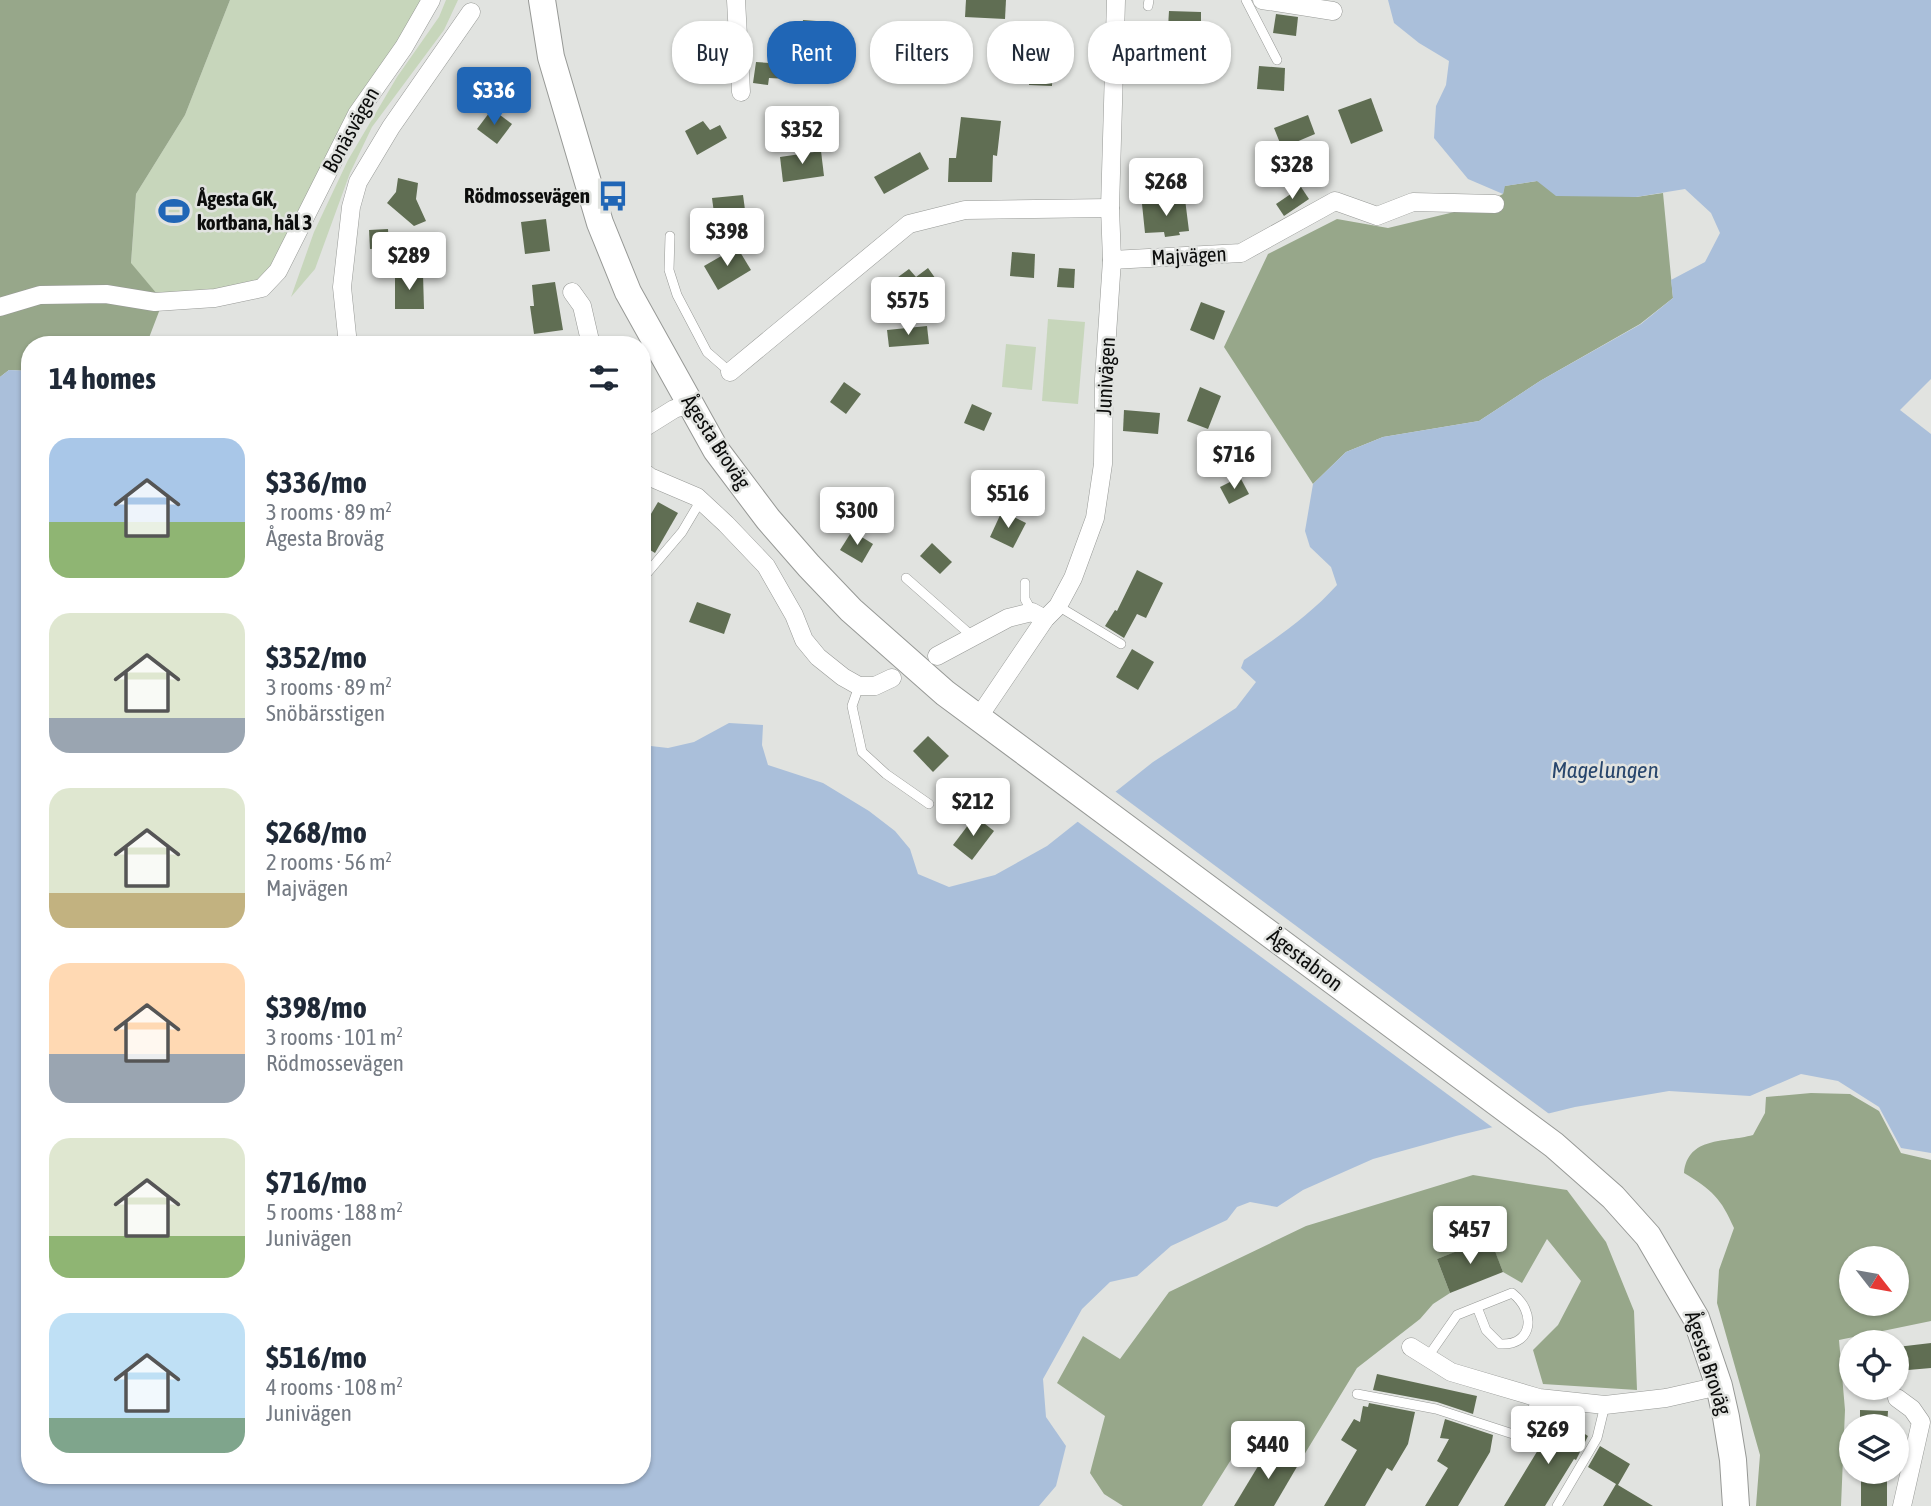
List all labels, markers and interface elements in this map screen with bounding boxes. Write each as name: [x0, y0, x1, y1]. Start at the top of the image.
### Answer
chip: Buy: [672, 21, 753, 84]
chip: Rent: [767, 21, 856, 84]
chip: Filters: [870, 21, 973, 84]
chip: New: [987, 21, 1074, 84]
chip: Apartment: [1088, 21, 1231, 84]
pin: $336: [453, 68, 535, 127]
text: $336: [473, 77, 515, 103]
street label: Bonäsvägen: [317, 83, 383, 176]
pin: $352: [761, 106, 843, 166]
text: $352: [781, 116, 823, 142]
pin: $328: [1251, 142, 1333, 201]
text: $328: [1271, 151, 1313, 177]
pin: $268: [1125, 158, 1207, 218]
text: $268: [1145, 168, 1187, 194]
bus stop icon: Rödmossevägen: [596, 179, 630, 213]
place label: Rödmossevägen: [464, 183, 590, 207]
place label: Ågesta GK, kortbana, hål 3: [196, 186, 312, 234]
sports icon: Ågesta GK, kortbana, hål 3: [157, 194, 191, 228]
pin: $398: [686, 208, 768, 268]
text: $398: [706, 218, 748, 244]
pin: $289: [368, 232, 450, 292]
street label: Majvägen: [1151, 241, 1227, 269]
text: $289: [388, 242, 430, 268]
pin: $575: [867, 278, 949, 337]
text: $575: [887, 287, 929, 313]
street label: Junivägen: [1091, 336, 1119, 416]
icon: filters: [585, 359, 623, 397]
text: 14 homes: [49, 361, 156, 395]
street label: Ågesta Broväg: [677, 390, 756, 493]
pin: $716: [1193, 432, 1275, 491]
text: $716: [1213, 441, 1255, 467]
text: $336/mo: [266, 465, 367, 499]
icon: home: [105, 466, 189, 550]
pin: $516: [967, 470, 1049, 530]
text: $516: [987, 480, 1029, 506]
pin: $300: [816, 488, 898, 547]
text: $300: [836, 497, 878, 523]
text: 3 rooms · 89 m²: [266, 499, 392, 525]
text: Ågesta Broväg: [266, 525, 384, 551]
text: $352/mo: [266, 640, 367, 674]
icon: home: [105, 641, 189, 725]
text: 3 rooms · 89 m²: [266, 674, 392, 700]
text: Snöbärsstigen: [266, 700, 385, 726]
water label: Magelungen: [1551, 757, 1659, 783]
pin: $212: [932, 778, 1014, 838]
text: $212: [952, 788, 994, 814]
text: $268/mo: [266, 815, 367, 849]
icon: home: [105, 816, 189, 900]
text: 2 rooms · 56 m²: [266, 849, 392, 875]
text: Majvägen: [266, 875, 348, 901]
street label: Ågestabron: [1263, 923, 1348, 995]
text: $398/mo: [266, 990, 367, 1024]
icon: home: [105, 991, 189, 1075]
text: 3 rooms · 101 m²: [266, 1024, 403, 1050]
text: Rödmossevägen: [266, 1050, 404, 1076]
text: $716/mo: [266, 1165, 367, 1199]
icon: home: [105, 1166, 189, 1250]
text: 5 rooms · 188 m²: [266, 1199, 403, 1225]
pin: $457: [1429, 1206, 1511, 1266]
text: $457: [1449, 1216, 1491, 1242]
text: Junivägen: [266, 1225, 352, 1251]
north arrow: [1839, 1246, 1909, 1316]
map controls: [1839, 1246, 1909, 1484]
street label: Ågesta Broväg: [1681, 1308, 1737, 1418]
button: locate: [1839, 1330, 1909, 1400]
text: $516/mo: [266, 1340, 367, 1374]
icon: home: [105, 1341, 189, 1425]
text: 4 rooms · 108 m²: [266, 1374, 403, 1400]
text: Junivägen: [266, 1400, 352, 1426]
pin: $269: [1507, 1406, 1589, 1466]
button: layers: [1839, 1414, 1909, 1484]
text: $269: [1527, 1416, 1569, 1442]
pin: $440: [1227, 1422, 1309, 1481]
text: $440: [1247, 1431, 1289, 1457]

